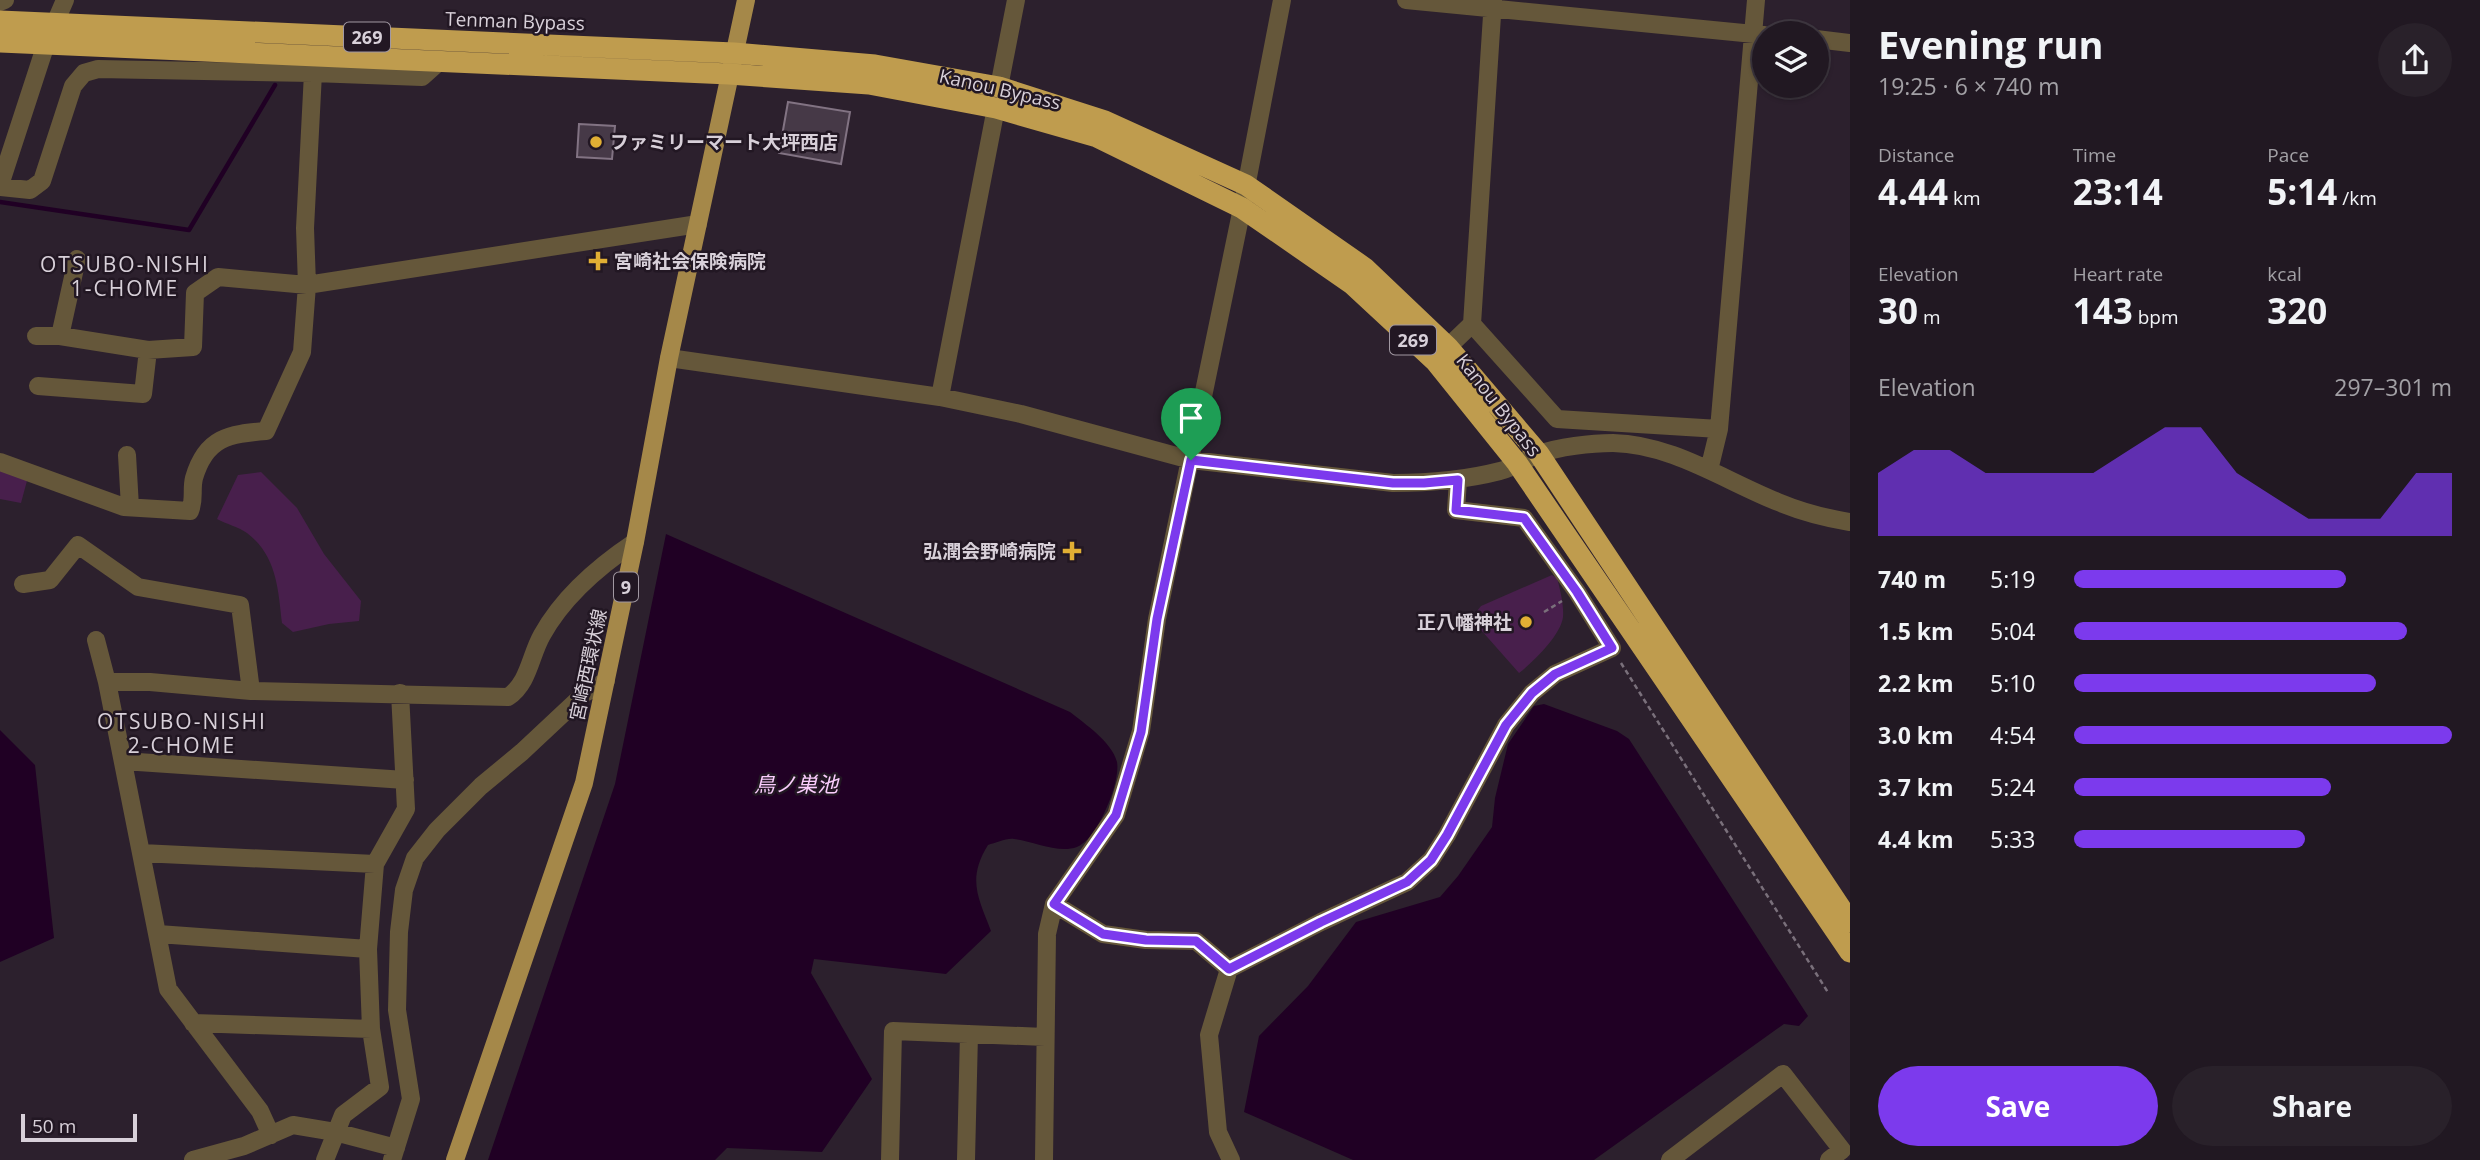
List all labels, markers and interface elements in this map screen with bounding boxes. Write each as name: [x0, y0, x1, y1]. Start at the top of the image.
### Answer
street label: Tenman Bypass: [445, 6, 585, 36]
text: Evening run: [1878, 18, 2103, 70]
map controls: [1752, 21, 1829, 98]
button: layers: [1752, 21, 1829, 98]
road number: 269: [344, 22, 390, 52]
button: share: [2378, 23, 2452, 97]
street label: Kanou Bypass: [937, 62, 1063, 116]
text: 19:25 · 6 × 740 m: [1878, 70, 2060, 102]
place label: ファミリーマート大坪西店: [610, 129, 838, 155]
marker: ファミリーマート大坪西店: [588, 134, 604, 150]
text: Distance: [1878, 142, 1954, 168]
text: Time: [2073, 142, 2116, 168]
text: Pace: [2267, 142, 2309, 168]
text: 4.44: [1878, 168, 1948, 215]
text: 23:14: [2073, 168, 2163, 215]
text: 5:14: [2267, 168, 2337, 215]
text: km: [1948, 185, 1981, 211]
text: /km: [2337, 185, 2377, 211]
place label: 宮崎社会保険病院: [614, 248, 766, 274]
district label: OTSUBO-NISHI 1-CHOME: [40, 250, 210, 302]
marker: 宮崎社会保険病院: [588, 251, 608, 271]
text: Elevation: [1878, 261, 1959, 287]
text: Heart rate: [2073, 261, 2163, 287]
text: kcal: [2267, 261, 2302, 287]
text: 30: [1878, 287, 1918, 334]
text: 143: [2073, 287, 2133, 334]
text: 320: [2267, 287, 2327, 334]
text: m: [1918, 304, 1941, 330]
text: bpm: [2133, 304, 2178, 330]
road number: 269: [1390, 326, 1436, 354]
street label: Kanou Bypass: [1451, 348, 1547, 462]
text: Elevation: [1878, 371, 1976, 403]
text: 297–301 m: [2334, 371, 2452, 403]
pin: [1161, 388, 1221, 460]
icon: arrive: [1172, 399, 1210, 437]
place label: 弘潤会野崎病院: [923, 538, 1056, 564]
marker: 弘潤会野崎病院: [1062, 541, 1082, 561]
text: 740 m: [1878, 563, 1946, 595]
text: 5:19: [1990, 563, 2036, 595]
road number: 9: [614, 572, 638, 602]
street label: 宮崎西環状線: [563, 607, 613, 723]
place label: 正八幡神社: [1417, 609, 1512, 635]
marker: 正八幡神社: [1518, 614, 1534, 630]
text: 1.5 km: [1878, 615, 1954, 647]
text: 5:04: [1990, 615, 2036, 647]
text: 2.2 km: [1878, 667, 1954, 699]
text: 5:10: [1990, 667, 2036, 699]
district label: OTSUBO-NISHI 2-CHOME: [97, 707, 267, 759]
text: 3.0 km: [1878, 719, 1954, 751]
text: 4:54: [1990, 719, 2036, 751]
water label: 鳥ノ巣池: [754, 770, 840, 798]
text: 3.7 km: [1878, 771, 1954, 803]
text: 5:24: [1990, 771, 2036, 803]
text: 4.4 km: [1878, 823, 1954, 855]
text: 5:33: [1990, 823, 2036, 855]
button: Save: [1878, 1066, 2158, 1146]
button: Share: [2172, 1066, 2452, 1146]
scale bar: [21, 1111, 136, 1143]
text: 50 m: [32, 1113, 76, 1139]

